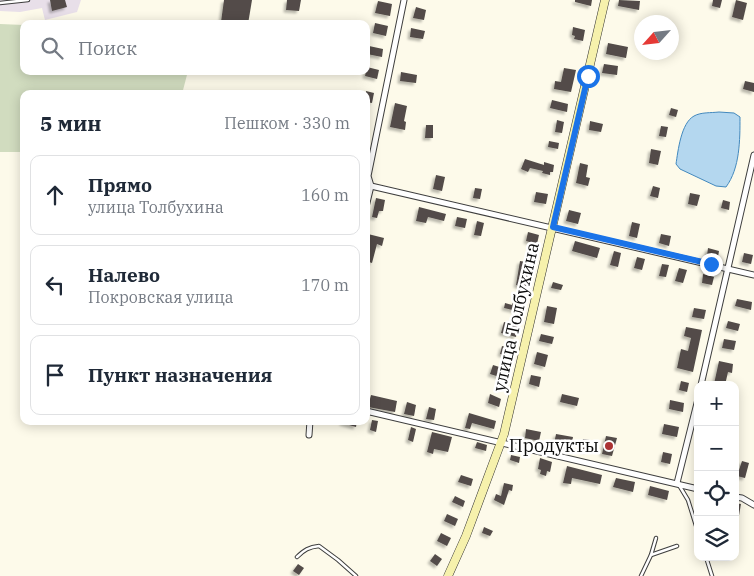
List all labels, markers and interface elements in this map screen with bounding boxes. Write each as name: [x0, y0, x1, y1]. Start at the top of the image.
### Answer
north arrow: [634, 15, 679, 60]
search box: [20, 20, 370, 75]
icon: search: [38, 34, 66, 62]
text: Поиск: [78, 36, 137, 60]
route start: [577, 65, 600, 88]
text: 5 мин: [40, 109, 102, 137]
text: Пешком · 330 m: [224, 113, 350, 133]
text: Прямо: [88, 173, 152, 197]
icon: ahead: [41, 181, 69, 209]
text: 160 m: [301, 185, 349, 205]
text: улица Толбухина: [88, 197, 224, 217]
street label: улица Толбухина: [487, 240, 544, 394]
route end: [700, 253, 723, 276]
text: Налево: [88, 263, 160, 287]
icon: left: [41, 271, 69, 299]
text: 170 m: [301, 275, 349, 295]
text: Покровская улица: [88, 287, 234, 307]
icon: arrive: [41, 361, 69, 389]
text: Пункт назначения: [88, 363, 272, 387]
map controls: [694, 381, 739, 561]
button: +: [694, 381, 739, 426]
button: −: [694, 426, 739, 471]
place label: Продукты: [509, 434, 599, 457]
marker: Продукты: [603, 440, 615, 452]
button: locate: [694, 471, 739, 516]
button: layers: [694, 516, 739, 561]

